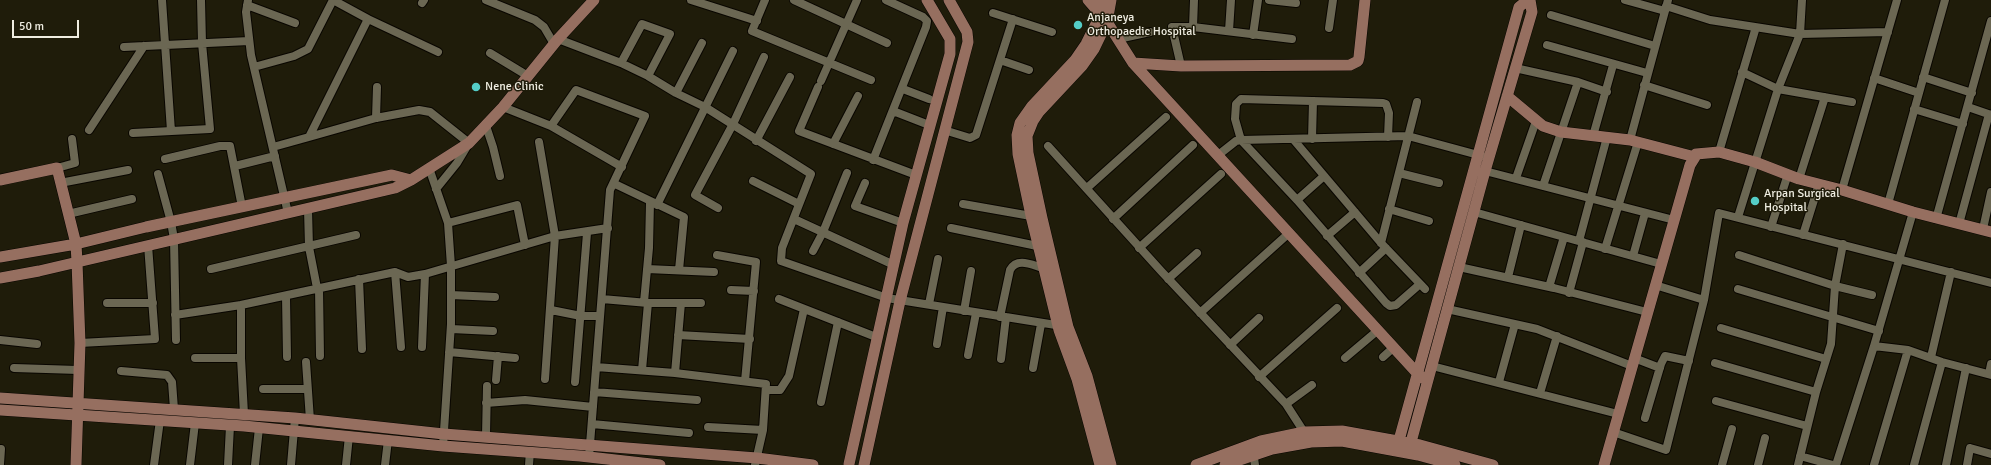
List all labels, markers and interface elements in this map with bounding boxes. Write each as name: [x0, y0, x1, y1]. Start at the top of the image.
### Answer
place label: Anjaneya Orthopaedic Hospital: [1087, 11, 1196, 39]
scale bar: [14, 12, 81, 38]
text: 50 m: [19, 19, 44, 34]
marker: Anjaneya Orthopaedic Hospital: [1072, 19, 1084, 31]
place label: Nene Clinic: [485, 80, 544, 94]
marker: Nene Clinic: [470, 81, 482, 93]
place label: Arpan Surgical Hospital: [1764, 187, 1840, 215]
marker: Arpan Surgical Hospital: [1749, 195, 1761, 207]

